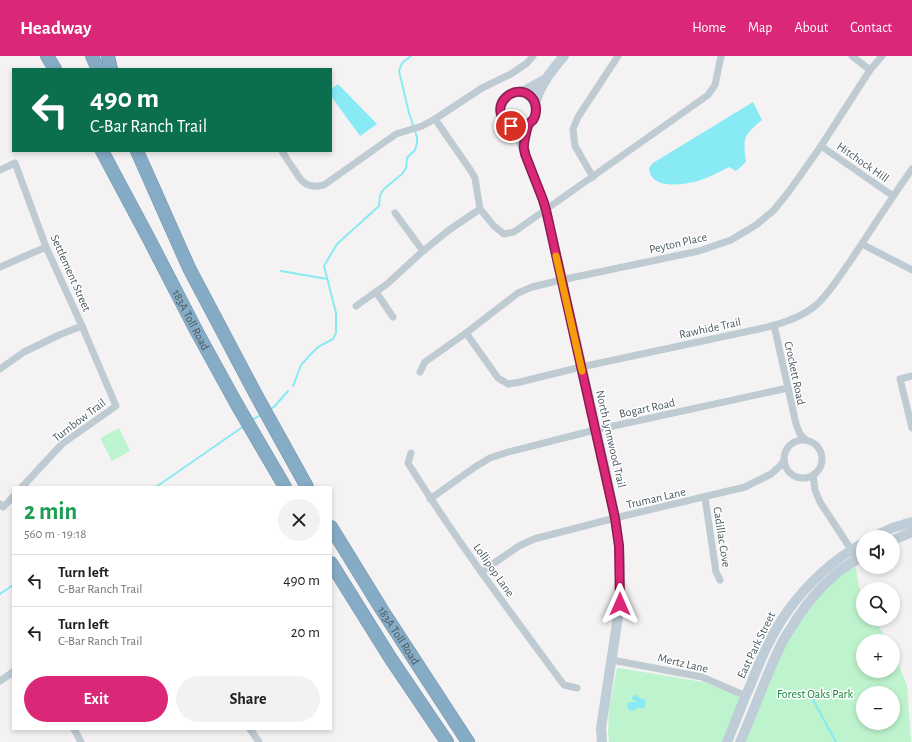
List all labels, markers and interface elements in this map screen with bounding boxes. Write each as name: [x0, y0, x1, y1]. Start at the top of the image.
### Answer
text: Headway: [20, 19, 91, 38]
text: Home: [692, 21, 726, 35]
text: Map: [748, 21, 772, 35]
text: About: [794, 21, 828, 35]
text: Contact: [850, 21, 892, 35]
icon: left: [24, 84, 76, 136]
text: 490 m: [90, 85, 159, 113]
pin: [494, 109, 528, 143]
icon: arrive: [500, 115, 522, 137]
text: C-Bar Ranch Trail: [90, 118, 207, 136]
street label: Hitchock Hill: [835, 140, 891, 184]
street label: Peyton Place: [648, 231, 708, 256]
street label: Settlement Street: [49, 233, 93, 313]
street label: 183A Toll Road: [170, 288, 212, 352]
street label: Rawhide Trail: [678, 316, 742, 340]
street label: Crockett Road: [782, 340, 808, 406]
street label: North Lynnwood Trail: [593, 389, 628, 489]
street label: Turnbow Trail: [50, 396, 108, 444]
street label: Bogart Road: [618, 396, 676, 420]
street label: Truman Lane: [625, 485, 687, 511]
button: close: [278, 499, 320, 541]
text: 2 min: [24, 500, 77, 524]
street label: Cadillac Cove: [711, 506, 733, 568]
text: 560 m · 19:18: [24, 528, 86, 541]
map controls: [856, 530, 900, 730]
button: sound: [856, 530, 900, 574]
street label: Lollipop Lane: [471, 541, 517, 599]
text: Turn left: [58, 565, 109, 580]
icon: left: [24, 570, 46, 592]
text: 490 m: [283, 573, 320, 588]
button: search: [856, 582, 900, 626]
text: C-Bar Ranch Trail: [58, 583, 143, 596]
position arrow: [599, 583, 641, 625]
street label: 183A Toll Road: [375, 605, 422, 667]
street label: East Park Street: [735, 610, 777, 680]
text: Turn left: [58, 617, 109, 632]
icon: left: [24, 622, 46, 644]
text: 20 m: [291, 625, 320, 640]
button: +: [856, 634, 900, 678]
text: C-Bar Ranch Trail: [58, 635, 143, 648]
street label: Mertz Lane: [657, 651, 709, 675]
button: Exit: [24, 676, 168, 722]
button: Share: [176, 676, 320, 722]
button: −: [856, 686, 900, 730]
park label: Forest Oaks Park: [777, 688, 854, 700]

